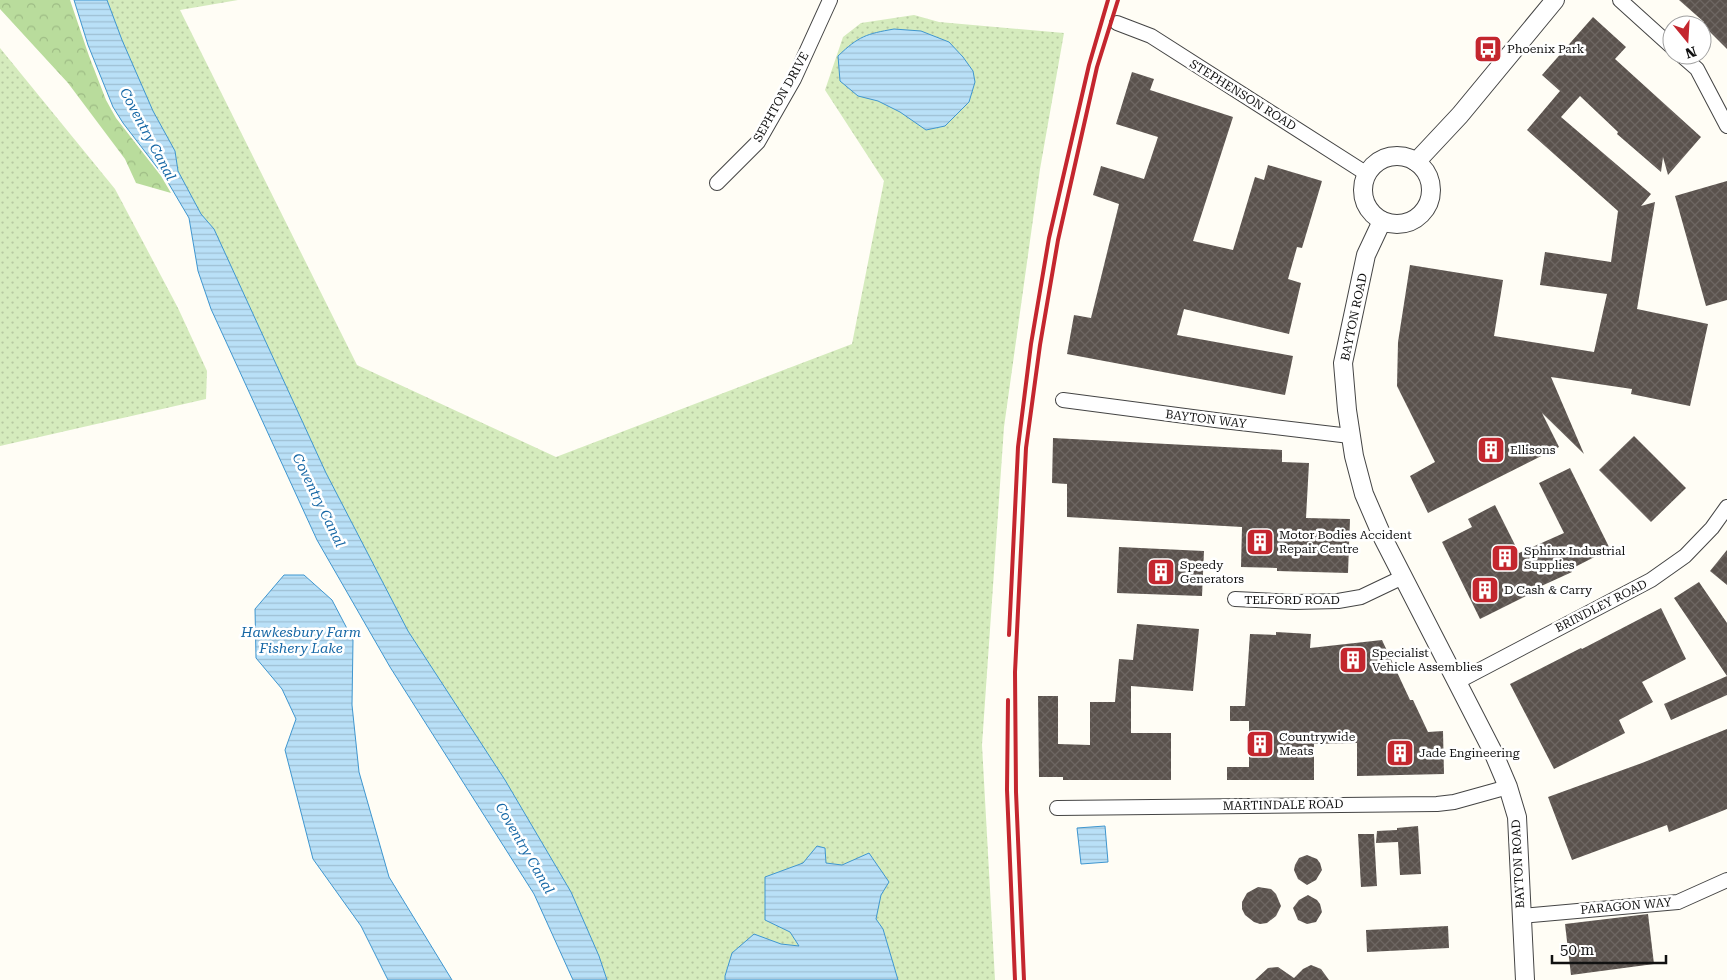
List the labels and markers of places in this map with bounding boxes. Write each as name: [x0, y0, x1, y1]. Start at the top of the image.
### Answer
bus stop icon: Phoenix Park: [1473, 34, 1503, 64]
place label: Phoenix Park: [1507, 42, 1585, 56]
building icon: Ellisons: [1476, 435, 1506, 465]
place label: Ellisons: [1510, 443, 1556, 457]
building icon: Motor Bodies Accident Repair Centre: [1245, 527, 1275, 557]
place label: Motor Bodies Accident Repair Centre: [1279, 528, 1412, 556]
building icon: Sphinx Industrial Supplies: [1490, 543, 1520, 573]
place label: Sphinx Industrial Supplies: [1524, 544, 1625, 572]
building icon: Speedy Generators: [1146, 557, 1176, 587]
place label: Speedy Generators: [1180, 558, 1244, 586]
building icon: D Cash & Carry: [1470, 575, 1500, 605]
place label: D Cash & Carry: [1504, 583, 1593, 597]
building icon: Specialist Vehicle Assemblies: [1338, 645, 1368, 675]
place label: Specialist Vehicle Assemblies: [1372, 646, 1483, 674]
building icon: Countrywide Meats: [1245, 729, 1275, 759]
place label: Countrywide Meats: [1279, 730, 1356, 758]
building icon: Jade Engineering: [1385, 738, 1415, 768]
place label: Jade Engineering: [1419, 746, 1520, 760]

